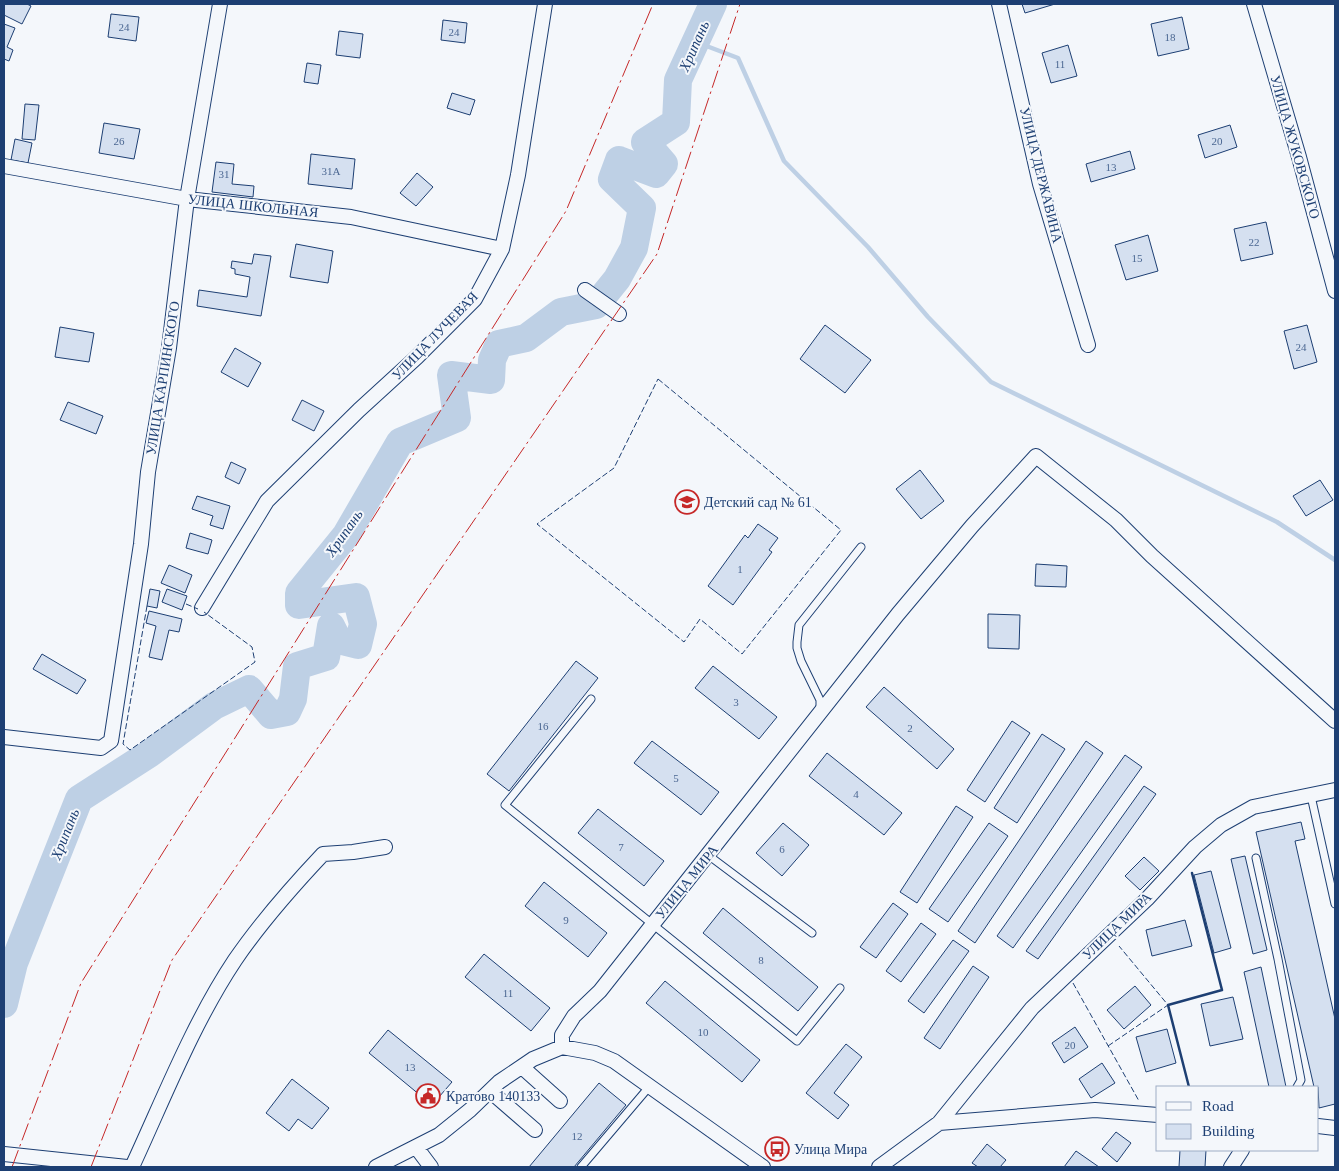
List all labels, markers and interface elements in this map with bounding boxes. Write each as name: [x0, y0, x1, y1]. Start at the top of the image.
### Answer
water label: Хрипань: [675, 18, 712, 75]
house number: 24: [119, 21, 130, 33]
house number: 24: [449, 26, 460, 38]
house number: 18: [1165, 31, 1176, 43]
house number: 11: [1055, 58, 1065, 70]
street label: УЛИЦА ЖУКОВСКОГО: [1267, 73, 1323, 221]
street label: УЛИЦА ДЕРЖАВИНА: [1017, 106, 1065, 245]
house number: 26: [114, 135, 125, 147]
house number: 20: [1212, 135, 1223, 147]
house number: 13: [1106, 161, 1117, 173]
house number: 31А: [322, 165, 341, 177]
house number: 31: [219, 168, 230, 180]
street label: УЛИЦА ШКОЛЬНАЯ: [187, 192, 319, 220]
house number: 22: [1249, 236, 1260, 248]
house number: 15: [1132, 252, 1143, 264]
street label: УЛИЦА ЛУЧЕВАЯ: [389, 289, 481, 383]
street label: УЛИЦА КАРПИНСКОГО: [143, 300, 183, 456]
house number: 24: [1296, 341, 1307, 353]
school or university icon: Детский сад № 61: [674, 489, 700, 515]
place label: Детский сад № 61: [704, 495, 812, 510]
water label: Хрипань: [322, 506, 366, 560]
house number: 1: [737, 563, 743, 575]
house number: 3: [733, 696, 739, 708]
house number: 16: [538, 720, 549, 732]
house number: 2: [907, 722, 913, 734]
house number: 5: [673, 772, 679, 784]
house number: 4: [853, 788, 859, 800]
water label: Хрипань: [47, 806, 82, 863]
house number: 7: [618, 841, 624, 853]
street label: УЛИЦА МИРА: [653, 841, 722, 922]
house number: 6: [779, 843, 785, 855]
street label: УЛИЦА МИРА: [1079, 889, 1155, 963]
house number: 9: [563, 914, 569, 926]
house number: 8: [758, 954, 764, 966]
house number: 11: [503, 987, 513, 999]
house number: 10: [698, 1026, 709, 1038]
house number: 20: [1065, 1039, 1076, 1051]
house number: 13: [405, 1061, 416, 1073]
public building icon: Кратово 140133: [415, 1083, 441, 1109]
legend: [1156, 1086, 1319, 1151]
place label: Кратово 140133: [446, 1089, 540, 1104]
text: Road: [1202, 1098, 1234, 1114]
text: Building: [1202, 1123, 1255, 1139]
house number: 12: [572, 1130, 583, 1142]
bus stop icon: Улица Мира: [764, 1136, 790, 1162]
place label: Улица Мира: [794, 1142, 868, 1157]

